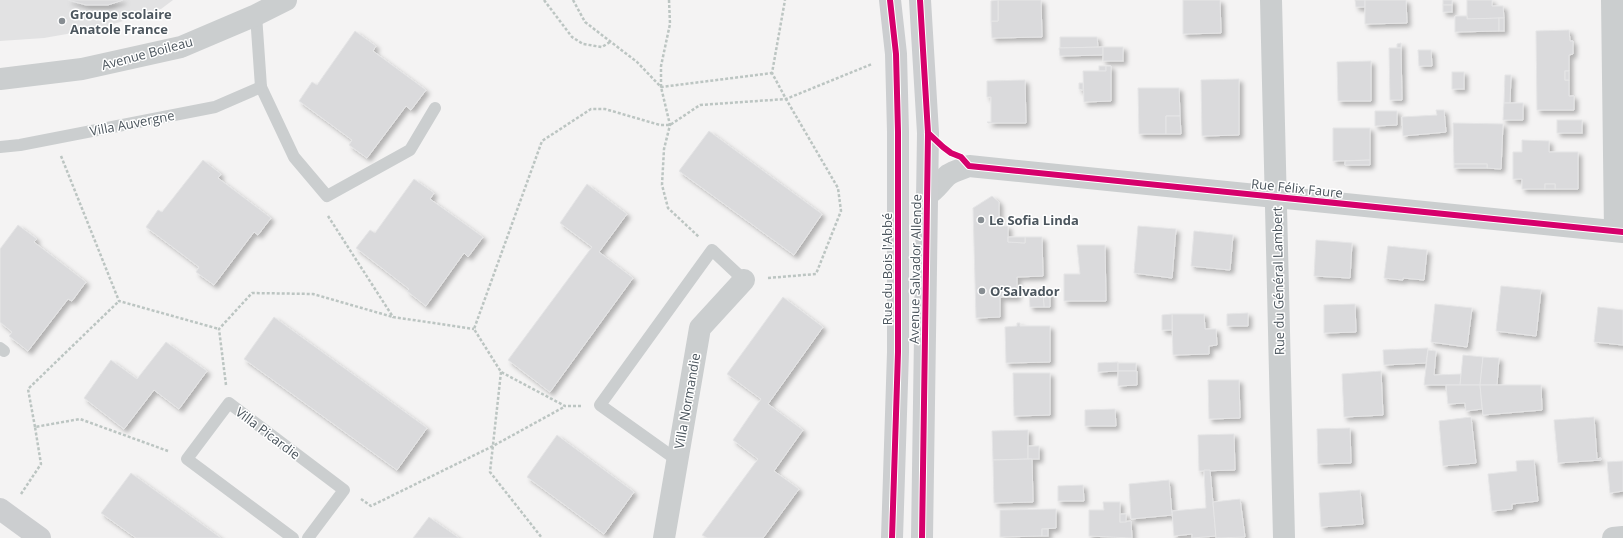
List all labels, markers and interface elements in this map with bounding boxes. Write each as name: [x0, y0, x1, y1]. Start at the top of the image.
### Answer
place label: Groupe scolaire Anatole France: [70, 5, 172, 38]
marker: Groupe scolaire Anatole France: [57, 16, 67, 26]
street label: Avenue Boileau: [99, 32, 195, 74]
street label: Villa Auvergne: [88, 106, 176, 140]
street label: Rue Félix Faure: [1250, 174, 1344, 202]
street label: Avenue Salvador Allende: [905, 194, 925, 344]
street label: Rue du Général Lambert: [1268, 206, 1288, 355]
place label: Le Sofia Linda: [989, 211, 1079, 229]
street label: Rue du Bois l'Abbé: [878, 213, 896, 325]
marker: Le Sofia Linda: [976, 215, 986, 225]
place label: O’Salvador: [990, 282, 1060, 300]
marker: O’Salvador: [977, 286, 987, 296]
street label: Villa Normandie: [670, 352, 704, 450]
street label: Villa Picardie: [232, 403, 304, 463]

